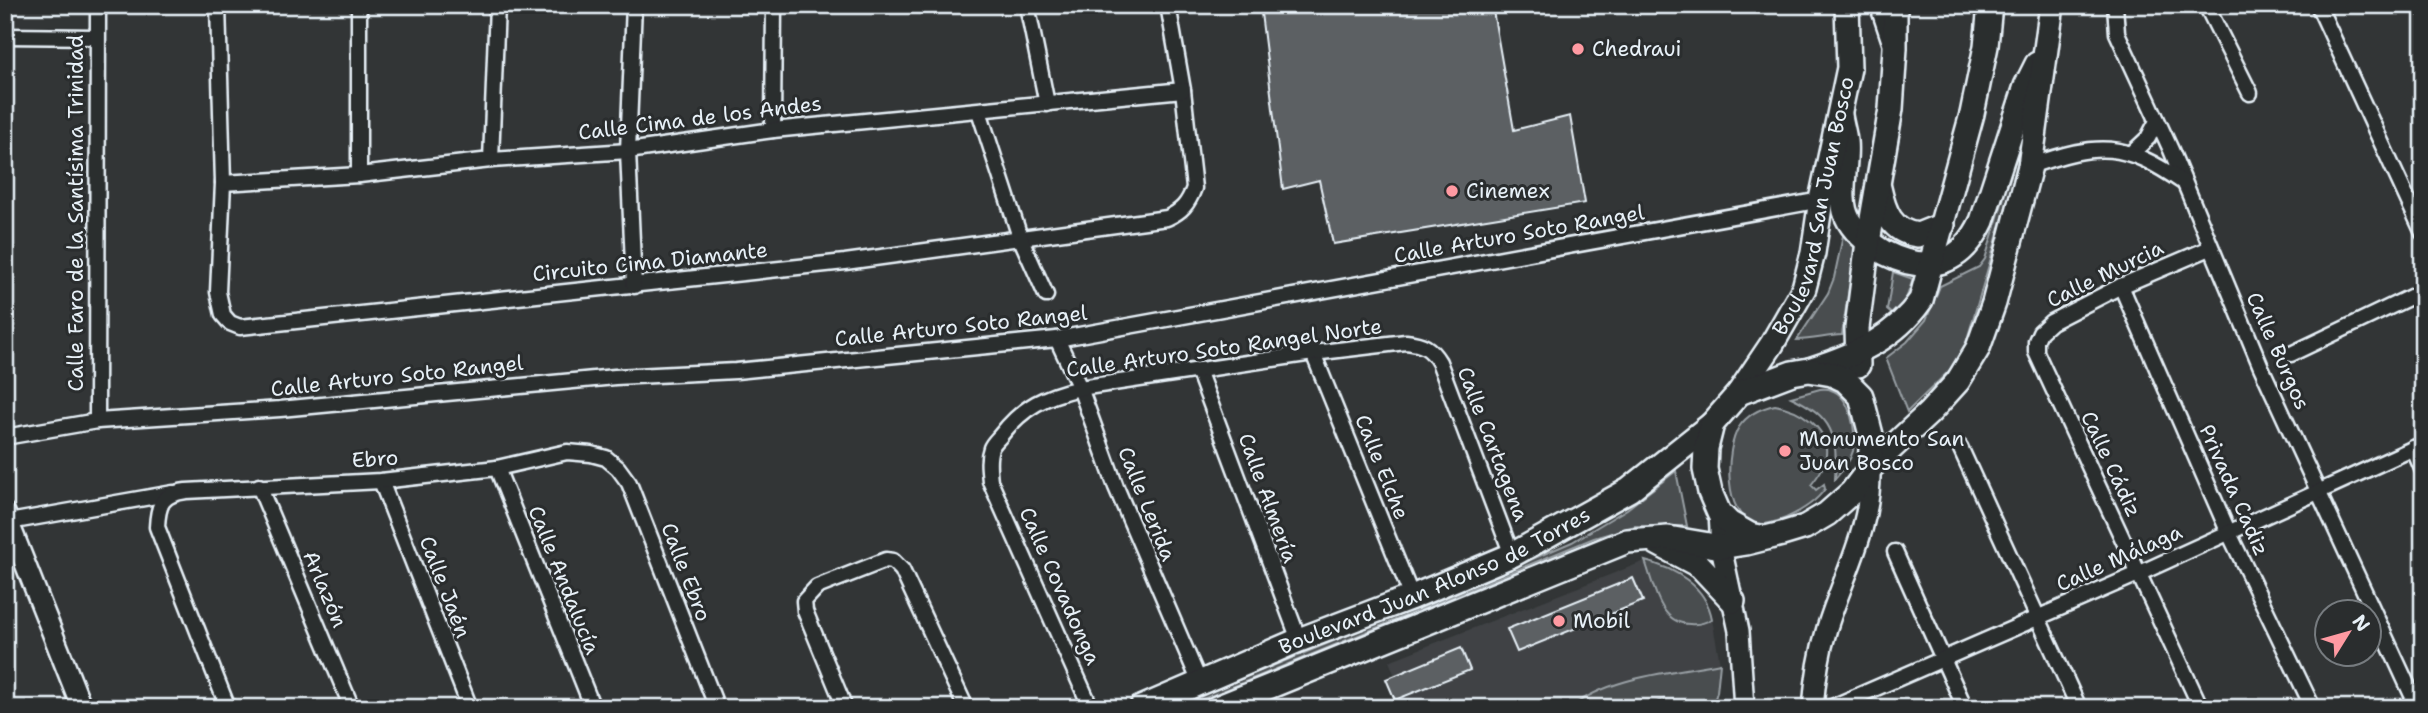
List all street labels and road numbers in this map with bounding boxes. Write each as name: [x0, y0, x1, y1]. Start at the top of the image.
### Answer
street label: Calle Faro de la Santísima Trinidad: [62, 35, 90, 391]
street label: Boulevard San Juan Bosco: [1766, 74, 1861, 340]
street label: Calle Cima de los Andes: [577, 89, 823, 147]
street label: Calle Arturo Soto Rangel: [1392, 198, 1647, 270]
street label: Calle Murcia: [2042, 234, 2168, 314]
street label: Circuito Cima Diamante: [531, 236, 769, 288]
street label: Calle Burgos: [2240, 288, 2316, 414]
street label: Calle Arturo Soto Rangel: [833, 299, 1089, 353]
street label: Calle Arturo Soto Rangel Norte: [1064, 312, 1384, 384]
street label: Calle Arturo Soto Rangel: [269, 349, 525, 403]
street label: Calle Cartagena: [1451, 363, 1535, 525]
street label: Calle Cádiz: [2074, 407, 2148, 521]
street label: Calle Elche: [1348, 410, 1416, 524]
street label: Privada Cadiz: [2193, 420, 2275, 560]
street label: Calle Almería: [1232, 429, 1304, 567]
street label: Ebro: [351, 443, 399, 475]
street label: Calle Lerida: [1111, 443, 1183, 565]
street label: Boulevard Juan Alonso de Torres: [1274, 500, 1595, 661]
street label: Calle Andalucía: [521, 502, 607, 658]
street label: Calle Covadonga: [1013, 503, 1107, 669]
street label: Calle Málaga: [2052, 518, 2186, 598]
street label: Calle Ebro: [654, 519, 718, 625]
street label: Calle Jaén: [413, 532, 477, 642]
street label: Arlazón: [296, 546, 354, 632]

